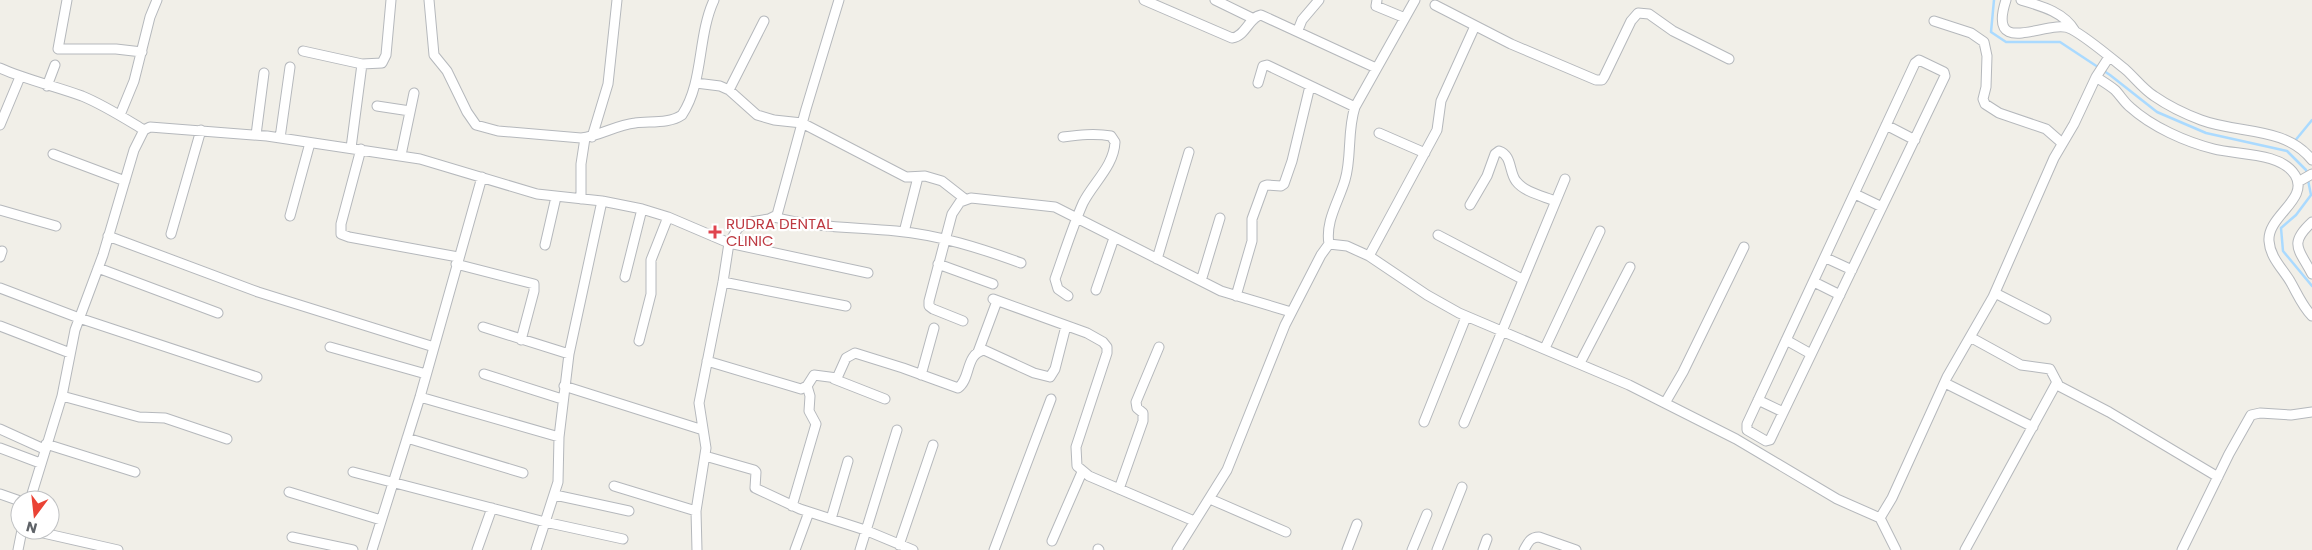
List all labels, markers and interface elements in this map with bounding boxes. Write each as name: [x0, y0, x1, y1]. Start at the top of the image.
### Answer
place label: RUDRA DENTAL CLINIC: [726, 213, 833, 251]
marker: RUDRA DENTAL CLINIC: [708, 225, 722, 239]
north arrow: [10, 490, 60, 540]
text: N: [24, 517, 39, 539]

